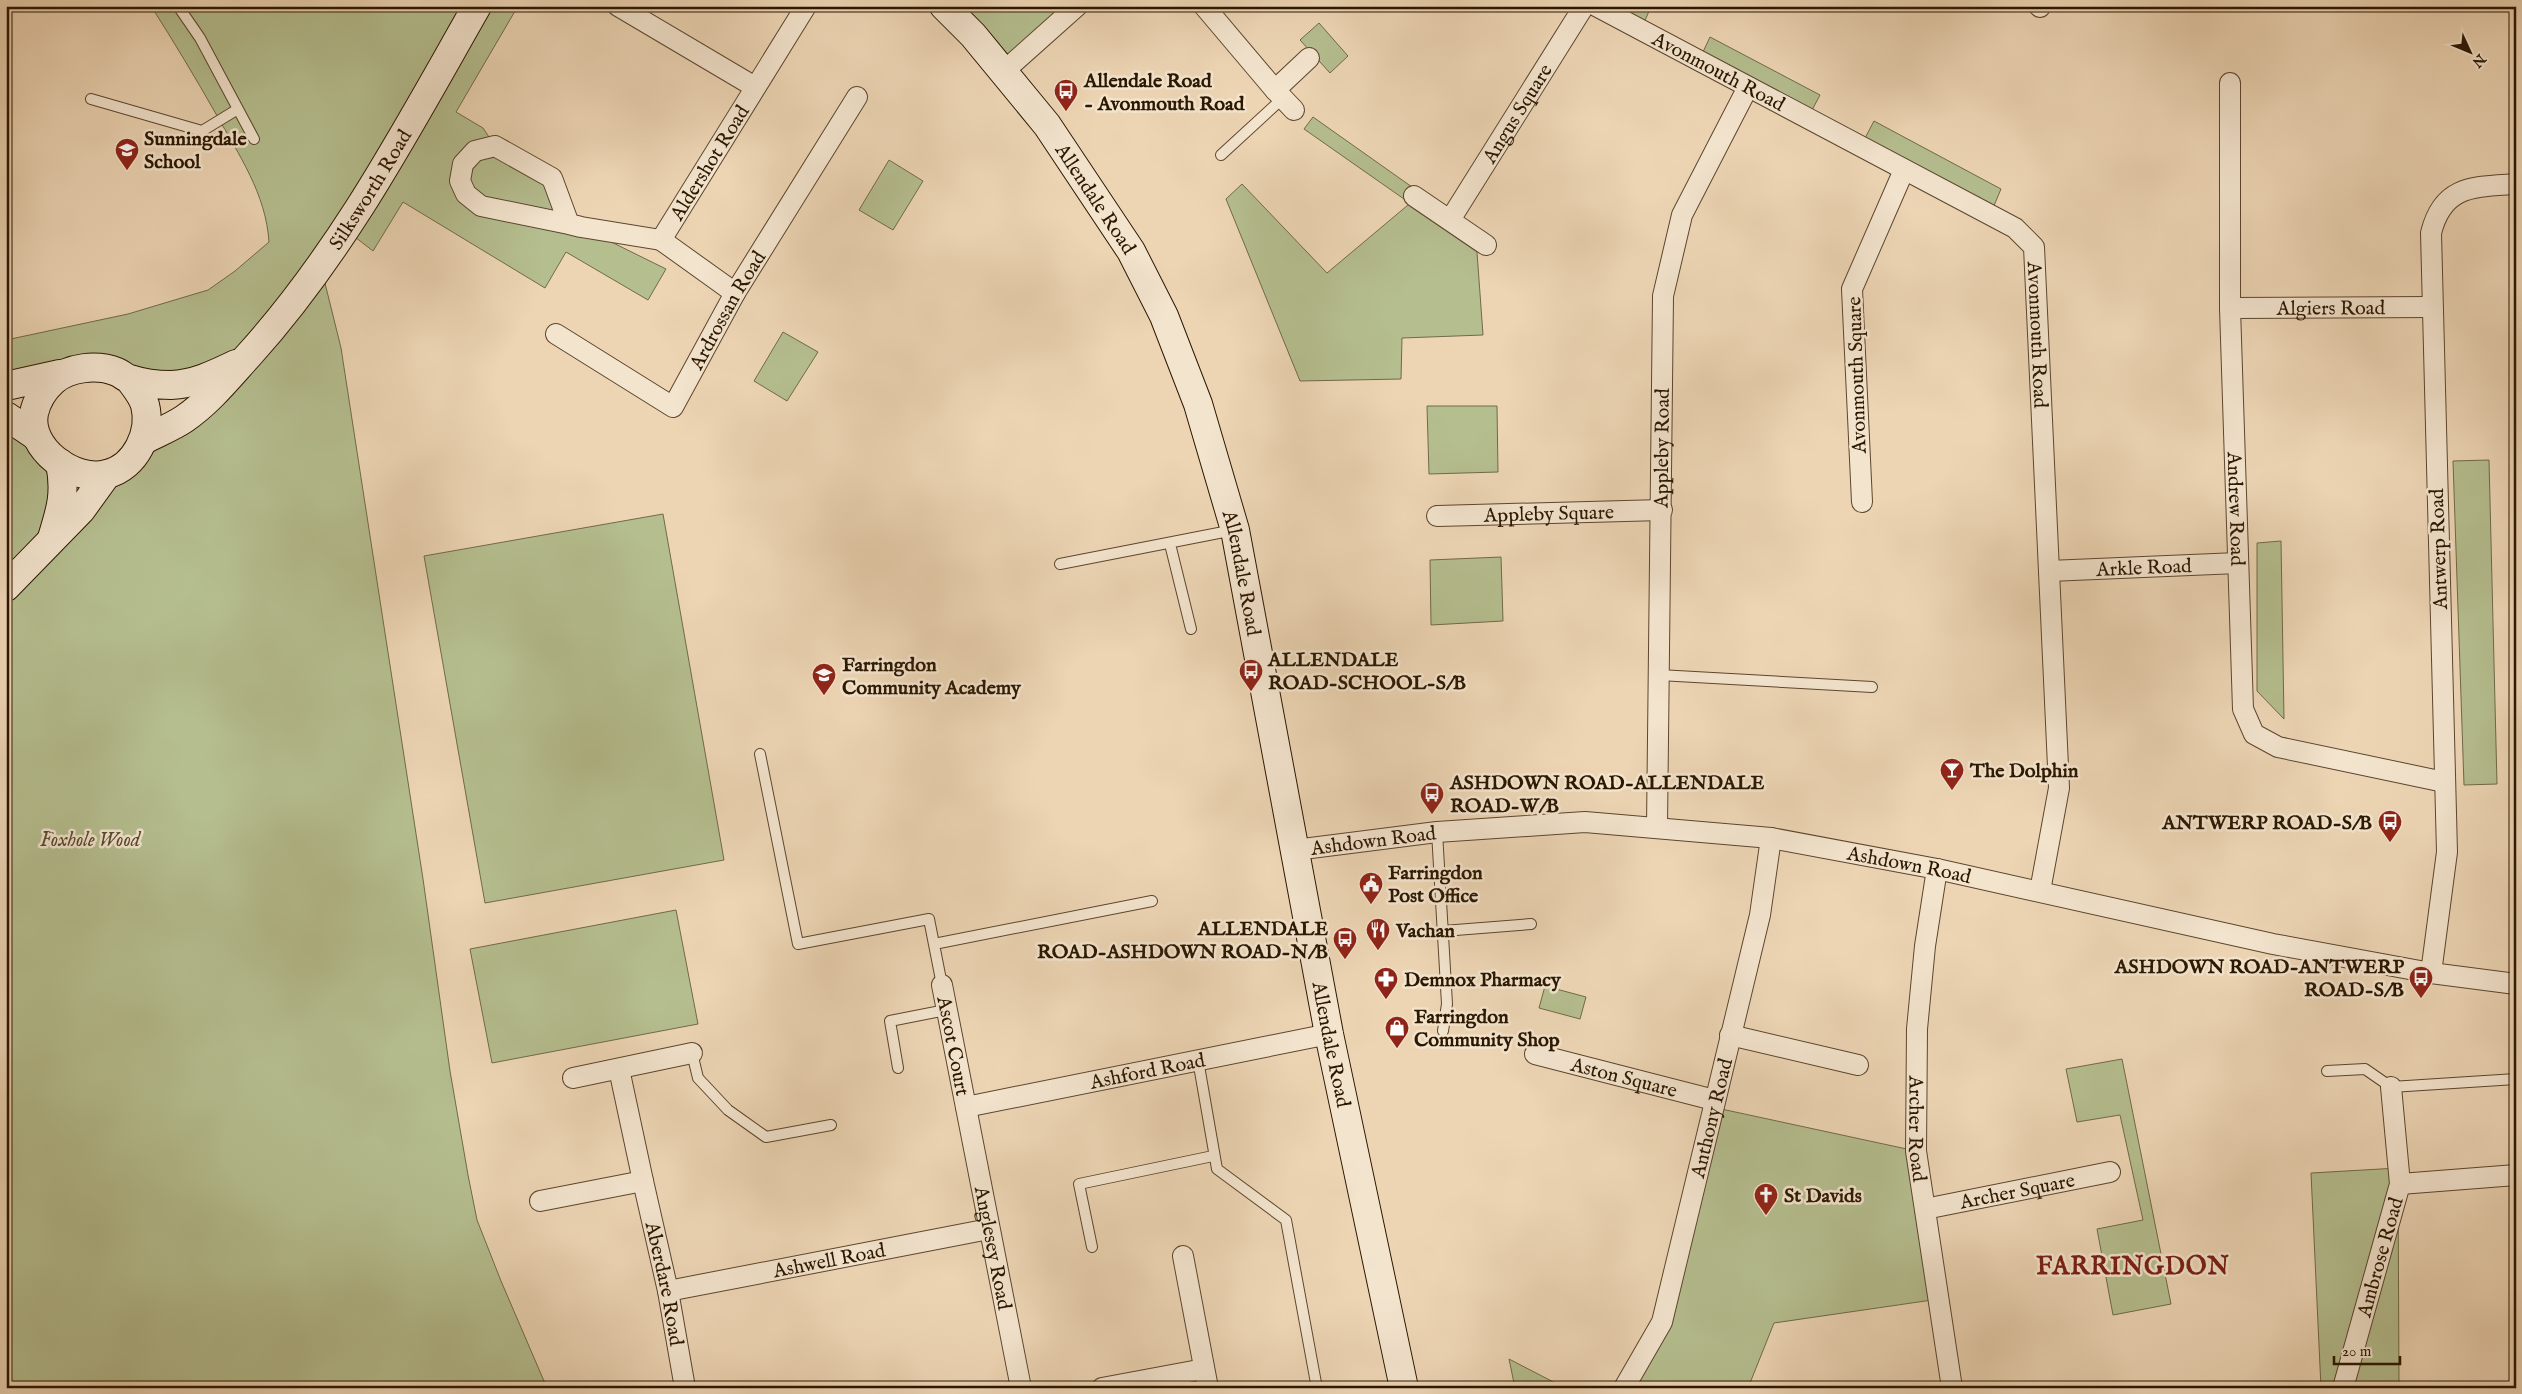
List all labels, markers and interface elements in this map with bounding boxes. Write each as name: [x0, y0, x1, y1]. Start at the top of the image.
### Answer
street label: Avonmouth Road: [1647, 27, 1789, 118]
north arrow: [2444, 28, 2494, 78]
text: N: [2468, 49, 2490, 71]
street label: Angus Square: [1477, 60, 1559, 169]
place label: Allendale Road - Avonmouth Road: [1083, 69, 1246, 117]
bus stop icon: Allendale Road - Avonmouth Road: [1053, 78, 1079, 112]
street label: Aldershot Road: [665, 101, 756, 226]
street label: Silksworth Road: [324, 125, 418, 255]
place label: Sunningdale School: [144, 127, 247, 175]
school or university icon: Sunningdale School: [114, 137, 140, 171]
street label: Allendale Road: [1048, 139, 1141, 260]
street label: Ardrossan Road: [684, 246, 772, 375]
street label: Avonmouth Road: [2021, 260, 2052, 409]
street label: Avonmouth Square: [1842, 296, 1873, 455]
street label: Algiers Road: [2276, 296, 2386, 322]
street label: Appleby Road: [1650, 388, 1676, 509]
street label: Andrew Road: [2221, 451, 2249, 567]
street label: Antwerp Road: [2425, 488, 2454, 611]
street label: Appleby Square: [1483, 500, 1614, 529]
street label: Allendale Road: [1216, 506, 1266, 638]
street label: Arkle Road: [2095, 554, 2193, 583]
place label: ALLENDALE ROAD-SCHOOL-S/B: [1267, 648, 1466, 696]
place label: Farringdon Community Academy: [842, 653, 1022, 701]
bus stop icon: ALLENDALE ROAD-SCHOOL-S/B: [1238, 658, 1264, 692]
school or university icon: Farringdon Community Academy: [811, 662, 837, 696]
bar icon: The Dolphin: [1939, 757, 1965, 791]
place label: The Dolphin: [1969, 759, 2079, 784]
place label: ASHDOWN ROAD-ALLENDALE ROAD-W/B: [1449, 771, 1764, 819]
bus stop icon: ASHDOWN ROAD-ALLENDALE ROAD-W/B: [1419, 781, 1445, 815]
bus stop icon: ANTWERP ROAD-S/B: [2377, 809, 2403, 843]
place label: ANTWERP ROAD-S/B: [2161, 811, 2372, 836]
street label: Ashdown Road: [1309, 821, 1438, 862]
park label: Foxhole Wood: [40, 828, 142, 853]
street label: Ashdown Road: [1844, 841, 1974, 890]
place label: Farringdon Post Office: [1388, 861, 1483, 909]
public building icon: Farringdon Post Office: [1358, 871, 1384, 905]
place label: ALLENDALE ROAD-ASHDOWN ROAD-N/B: [1037, 917, 1328, 965]
restaurant icon: Vachan: [1365, 917, 1391, 951]
place label: Vachan: [1395, 919, 1455, 944]
bus stop icon: ALLENDALE ROAD-ASHDOWN ROAD-N/B: [1332, 926, 1358, 960]
place label: ASHDOWN ROAD-ANTWERP ROAD-S/B: [2114, 955, 2404, 1003]
bus stop icon: ASHDOWN ROAD-ANTWERP ROAD-S/B: [2408, 965, 2434, 999]
pharmacy icon: Demnox Pharmacy: [1373, 966, 1399, 1000]
place label: Demnox Pharmacy: [1404, 968, 1562, 993]
street label: Allendale Road: [1305, 979, 1355, 1110]
street label: Ascot Court: [930, 993, 974, 1098]
place label: Farringdon Community Shop: [1414, 1005, 1560, 1053]
shop icon: Farringdon Community Shop: [1384, 1015, 1410, 1049]
street label: Ashford Road: [1087, 1048, 1208, 1096]
street label: Aston Square: [1567, 1052, 1680, 1104]
street label: Anthony Road: [1686, 1056, 1739, 1182]
street label: Archer Road: [1902, 1074, 1932, 1184]
street label: Archer Square: [1957, 1168, 2077, 1216]
church icon: St Davids: [1753, 1182, 1779, 1216]
street label: Anglesey Road: [968, 1183, 1016, 1312]
place label: St Davids: [1784, 1184, 1862, 1209]
street label: Ambrose Road: [2352, 1194, 2410, 1321]
street label: Aberdare Road: [638, 1218, 688, 1348]
street label: Ashwell Road: [770, 1238, 888, 1285]
district label: FARRINGDON: [2036, 1251, 2230, 1283]
scale bar: [2334, 1334, 2401, 1366]
text: 20 m: [2342, 1342, 2372, 1361]

